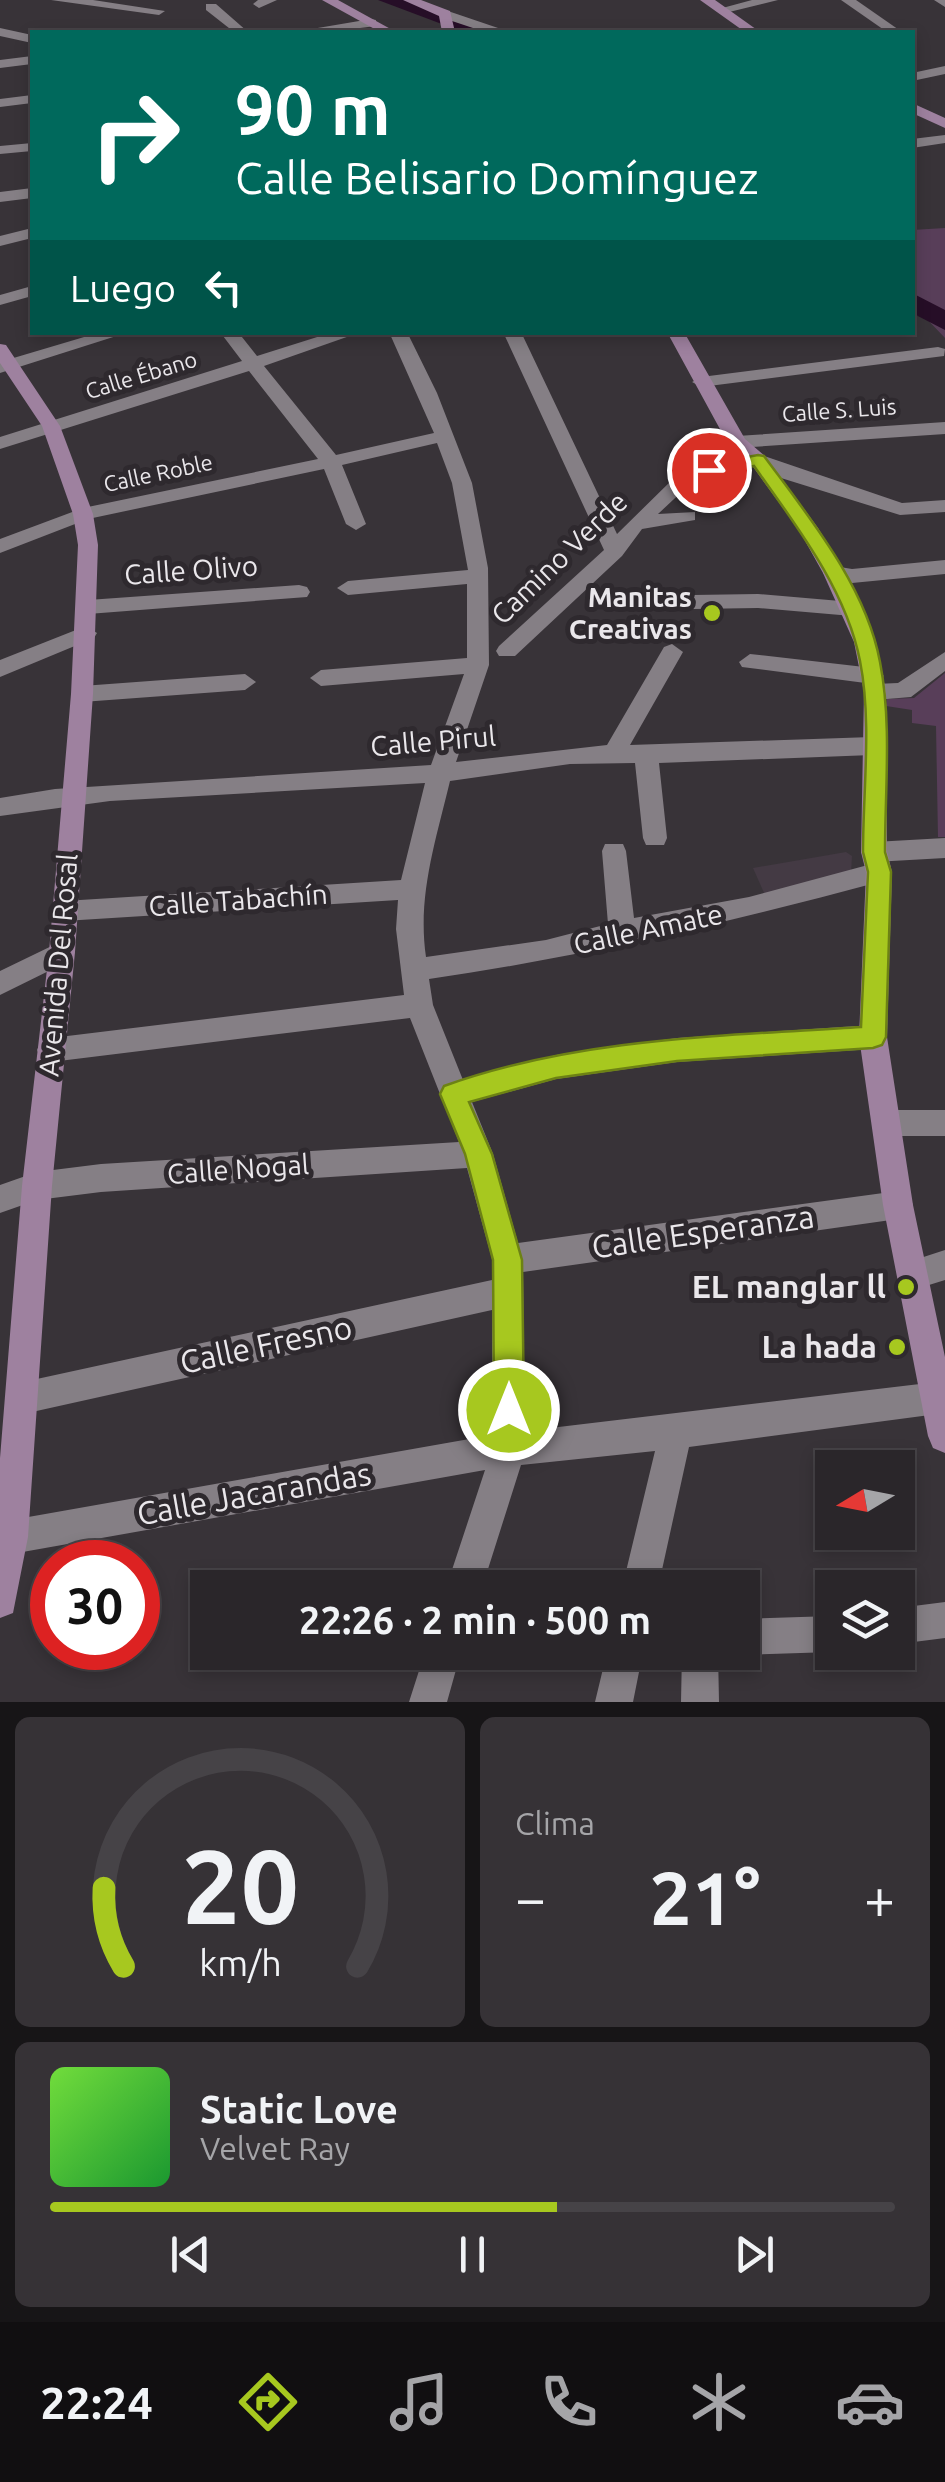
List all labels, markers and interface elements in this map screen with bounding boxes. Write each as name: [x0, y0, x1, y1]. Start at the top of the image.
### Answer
icon: right: [70, 70, 200, 200]
text: 90 m: [235, 70, 391, 148]
text: Calle Belisario Domínguez: [235, 152, 759, 203]
icon: left: [196, 260, 251, 315]
text: Luego: [70, 267, 176, 309]
street label: Calle Ébano: [82, 345, 200, 403]
street label: Calle S. Luis: [781, 393, 897, 426]
pin: [667, 428, 752, 513]
icon: arrive: [682, 443, 737, 498]
street label: Calle Roble: [101, 449, 215, 496]
street label: Camino Verde: [485, 485, 633, 630]
street label: Calle Olivo: [123, 549, 259, 590]
place label: Manitas Creativas: [569, 581, 692, 644]
marker: Manitas Creativas: [701, 602, 723, 624]
street label: Calle Pirul: [369, 720, 497, 761]
street label: Avenida Del Rosal: [32, 852, 83, 1078]
street label: Calle Tabachín: [147, 878, 329, 921]
street label: Calle Amate: [571, 898, 725, 959]
street label: Calle Nogal: [166, 1148, 310, 1189]
street label: Calle Esperanza: [589, 1198, 816, 1264]
place label: EL manglar ll: [692, 1268, 886, 1304]
marker: EL manglar ll: [895, 1276, 917, 1298]
street label: Calle Fresno: [177, 1308, 355, 1380]
place label: La hada: [762, 1328, 877, 1364]
marker: La hada: [886, 1336, 908, 1358]
position arrow: [457, 1358, 561, 1462]
north arrow: [815, 1450, 915, 1550]
map controls: [815, 1450, 915, 1670]
street label: Calle Jacarandas: [134, 1455, 374, 1531]
speed limit sign: 30: [30, 1540, 160, 1670]
button: layers: [815, 1570, 915, 1670]
text: 22:26 · 2 min · 500 m: [299, 1599, 651, 1641]
text: Clima: [515, 1805, 595, 1841]
text: 20: [181, 1827, 299, 1944]
text: 21°: [649, 1855, 761, 1939]
text: −: [515, 1867, 546, 1928]
text: +: [864, 1867, 895, 1928]
text: km/h: [199, 1943, 281, 1983]
text: Static Love: [200, 2088, 398, 2130]
text: Velvet Ray: [200, 2130, 350, 2166]
icon: previous: [163, 2227, 218, 2282]
icon: pause: [445, 2227, 500, 2282]
icon: next: [727, 2227, 782, 2282]
icon: directions: [233, 2367, 303, 2437]
icon: music: [384, 2367, 454, 2437]
icon: phone: [534, 2367, 604, 2437]
icon: climate: [684, 2367, 754, 2437]
icon: car: [835, 2367, 905, 2437]
text: 22:24: [40, 2377, 153, 2428]

